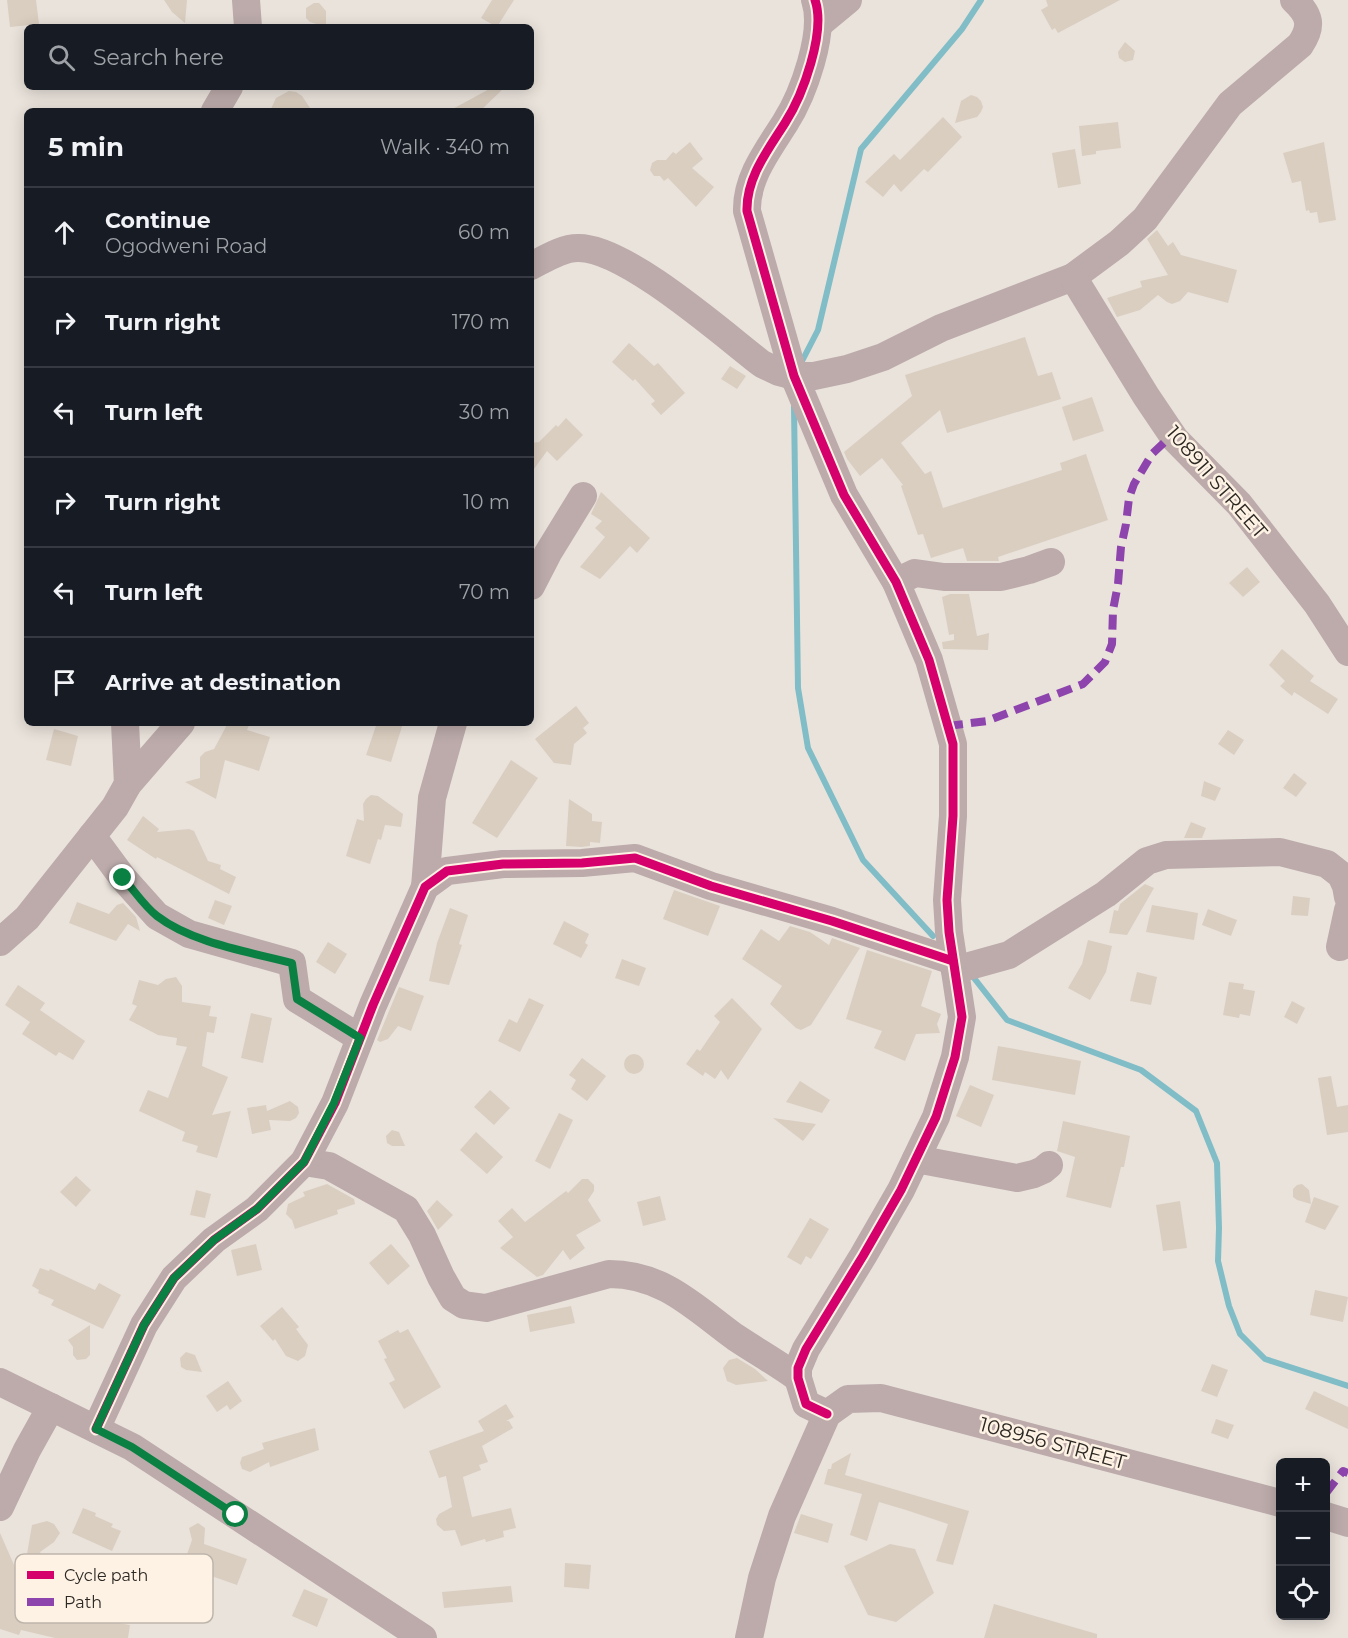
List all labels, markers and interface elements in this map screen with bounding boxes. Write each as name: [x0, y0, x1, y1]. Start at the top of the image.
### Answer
search box: [24, 24, 534, 90]
icon: search: [45, 41, 78, 74]
text: Search here: [93, 44, 224, 71]
text: 5 min: [48, 131, 124, 163]
text: Walk · 340 m: [380, 135, 510, 159]
text: Continue: [105, 207, 211, 234]
icon: ahead: [48, 216, 81, 249]
text: 60 m: [458, 220, 510, 244]
text: Ogodweni Road: [105, 234, 267, 258]
icon: right: [48, 306, 81, 339]
text: Turn right: [105, 309, 220, 336]
text: 170 m: [452, 310, 510, 334]
icon: left: [48, 396, 81, 429]
text: Turn left: [105, 399, 203, 426]
text: 30 m: [459, 400, 510, 424]
street label: 108911 STREET: [1162, 421, 1273, 544]
icon: right: [48, 486, 81, 519]
text: Turn right: [105, 489, 220, 516]
text: 10 m: [463, 490, 510, 514]
icon: left: [48, 576, 81, 609]
text: Turn left: [105, 579, 203, 606]
text: 70 m: [459, 580, 510, 604]
icon: arrive: [48, 666, 81, 699]
text: Arrive at destination: [105, 669, 341, 696]
route end: [109, 864, 135, 890]
street label: 108956 STREET: [977, 1412, 1129, 1474]
map controls: [1276, 1458, 1330, 1620]
button: +: [1276, 1458, 1330, 1512]
route start: [222, 1501, 248, 1527]
button: −: [1276, 1512, 1330, 1566]
legend: [15, 1554, 213, 1623]
text: Cycle path: [64, 1566, 148, 1585]
button: locate: [1276, 1566, 1330, 1620]
text: Path: [64, 1593, 102, 1612]

